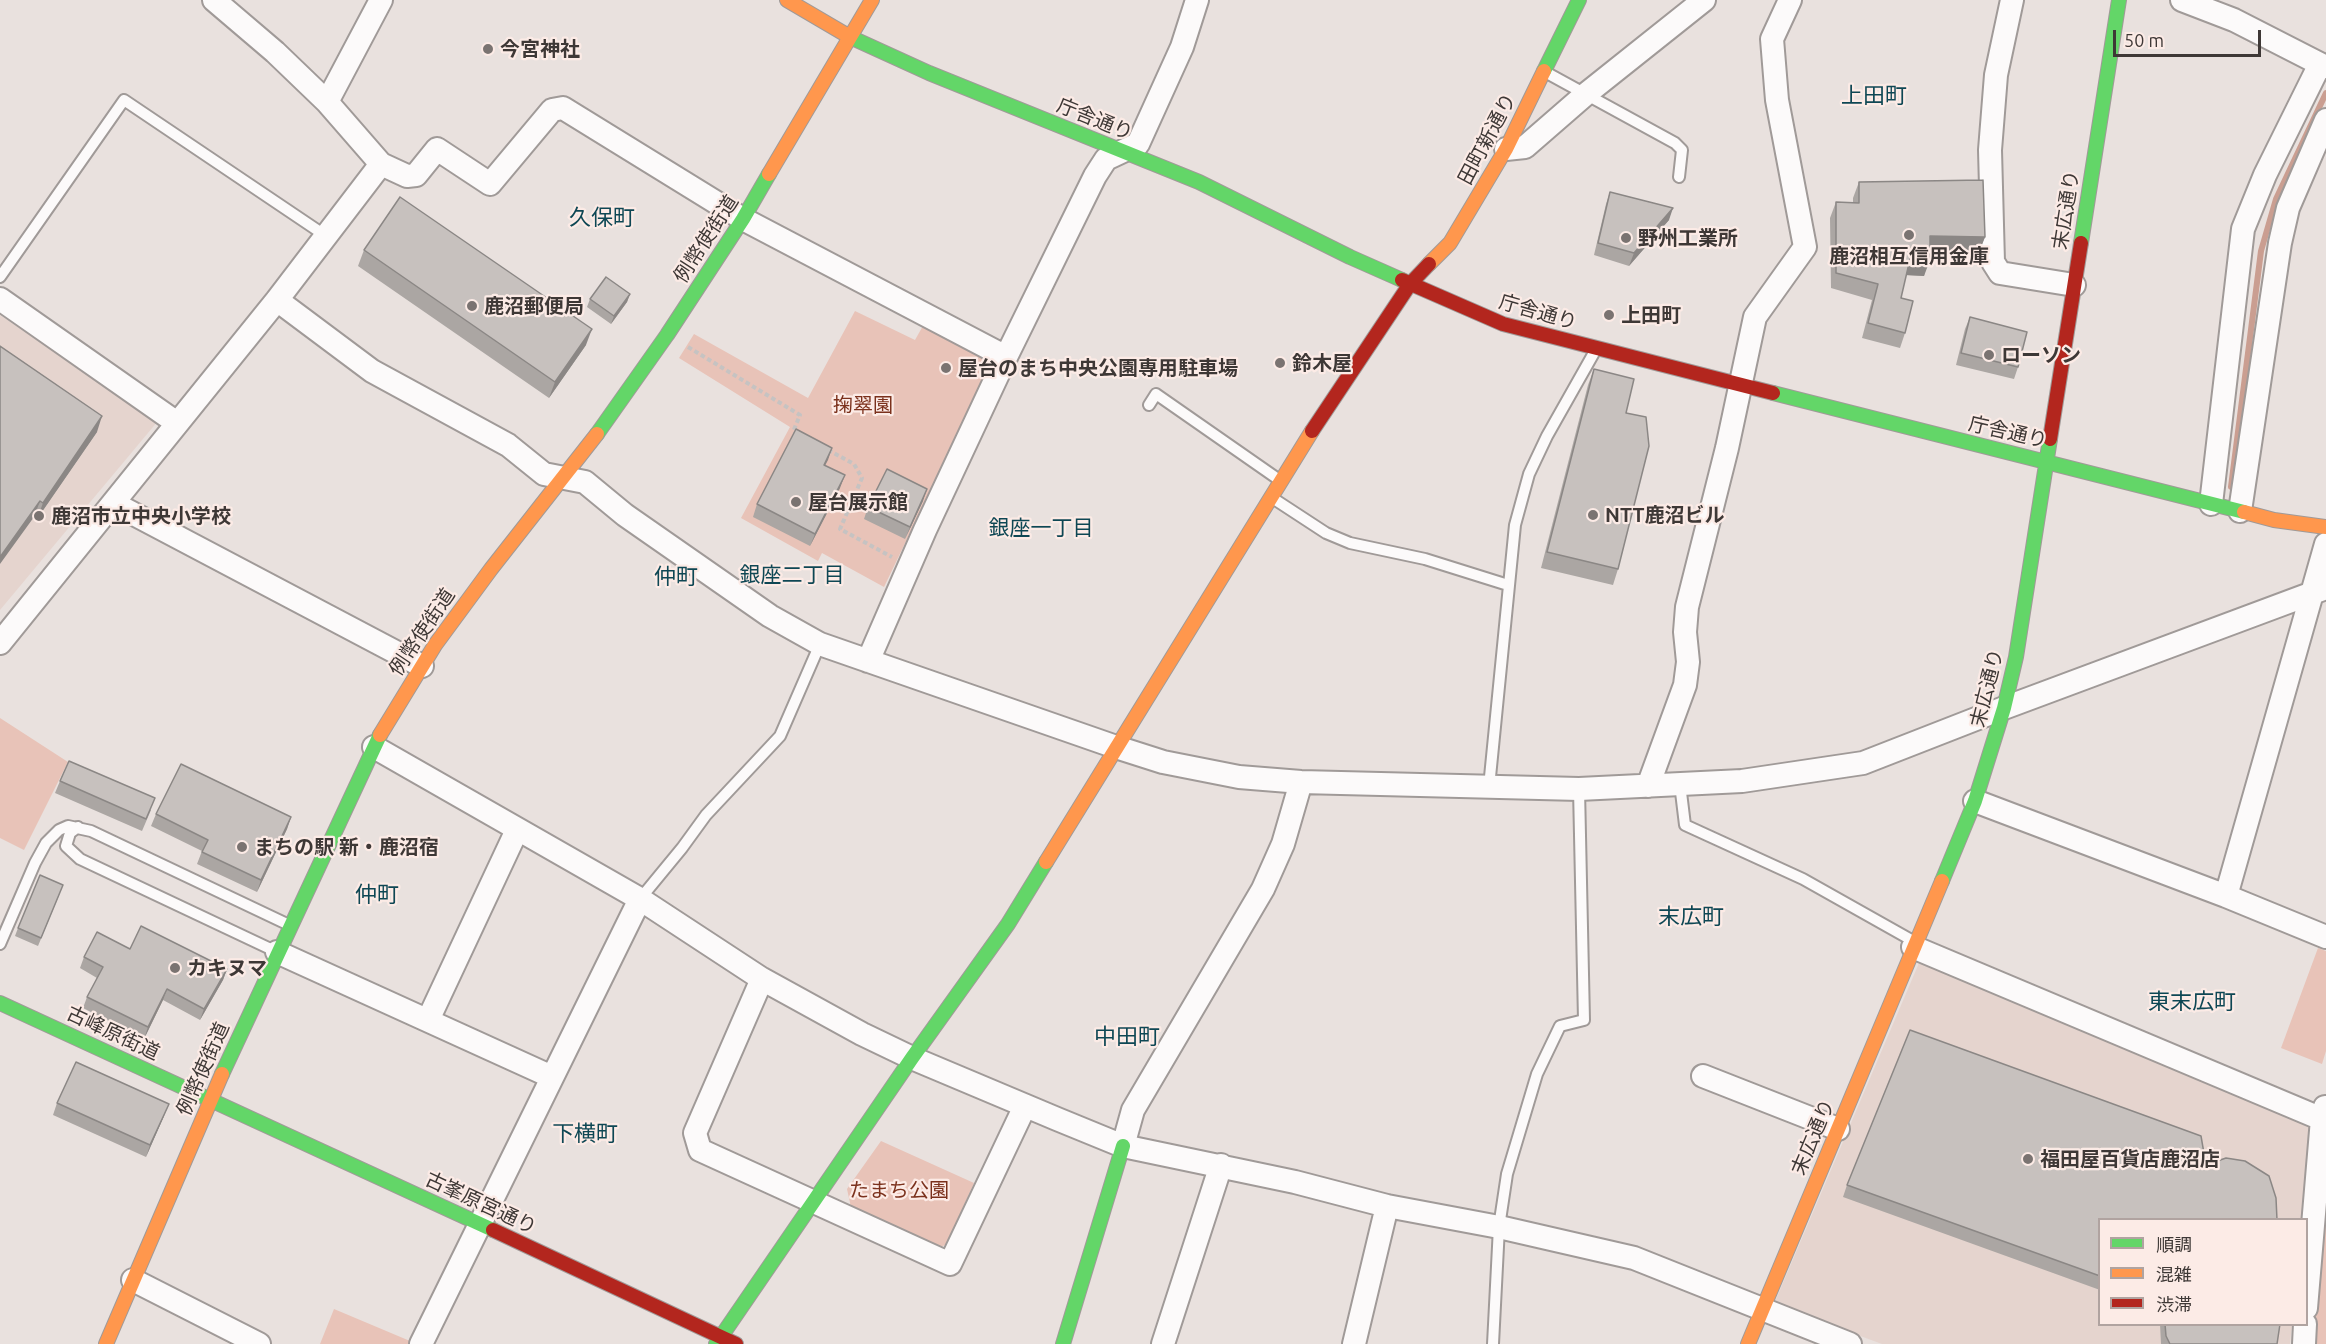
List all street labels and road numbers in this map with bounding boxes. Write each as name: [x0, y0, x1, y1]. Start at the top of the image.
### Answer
street label: 田町新通り: [1453, 89, 1521, 189]
street label: 庁舎通り: [1053, 93, 1137, 145]
street label: 末広通り: [2048, 169, 2084, 251]
street label: 例幣使街道: [669, 191, 743, 287]
street label: 庁舎通り: [1496, 289, 1580, 335]
street label: 庁舎通り: [1966, 411, 2050, 453]
street label: 例幣使街道: [384, 584, 460, 680]
street label: 末広通り: [1966, 646, 2008, 730]
street label: 古峰原街道: [63, 1001, 163, 1065]
street label: 例幣使街道: [172, 1018, 234, 1120]
street label: 末広通り: [1786, 1095, 1840, 1179]
street label: 古峯原宮通り: [422, 1167, 540, 1239]

